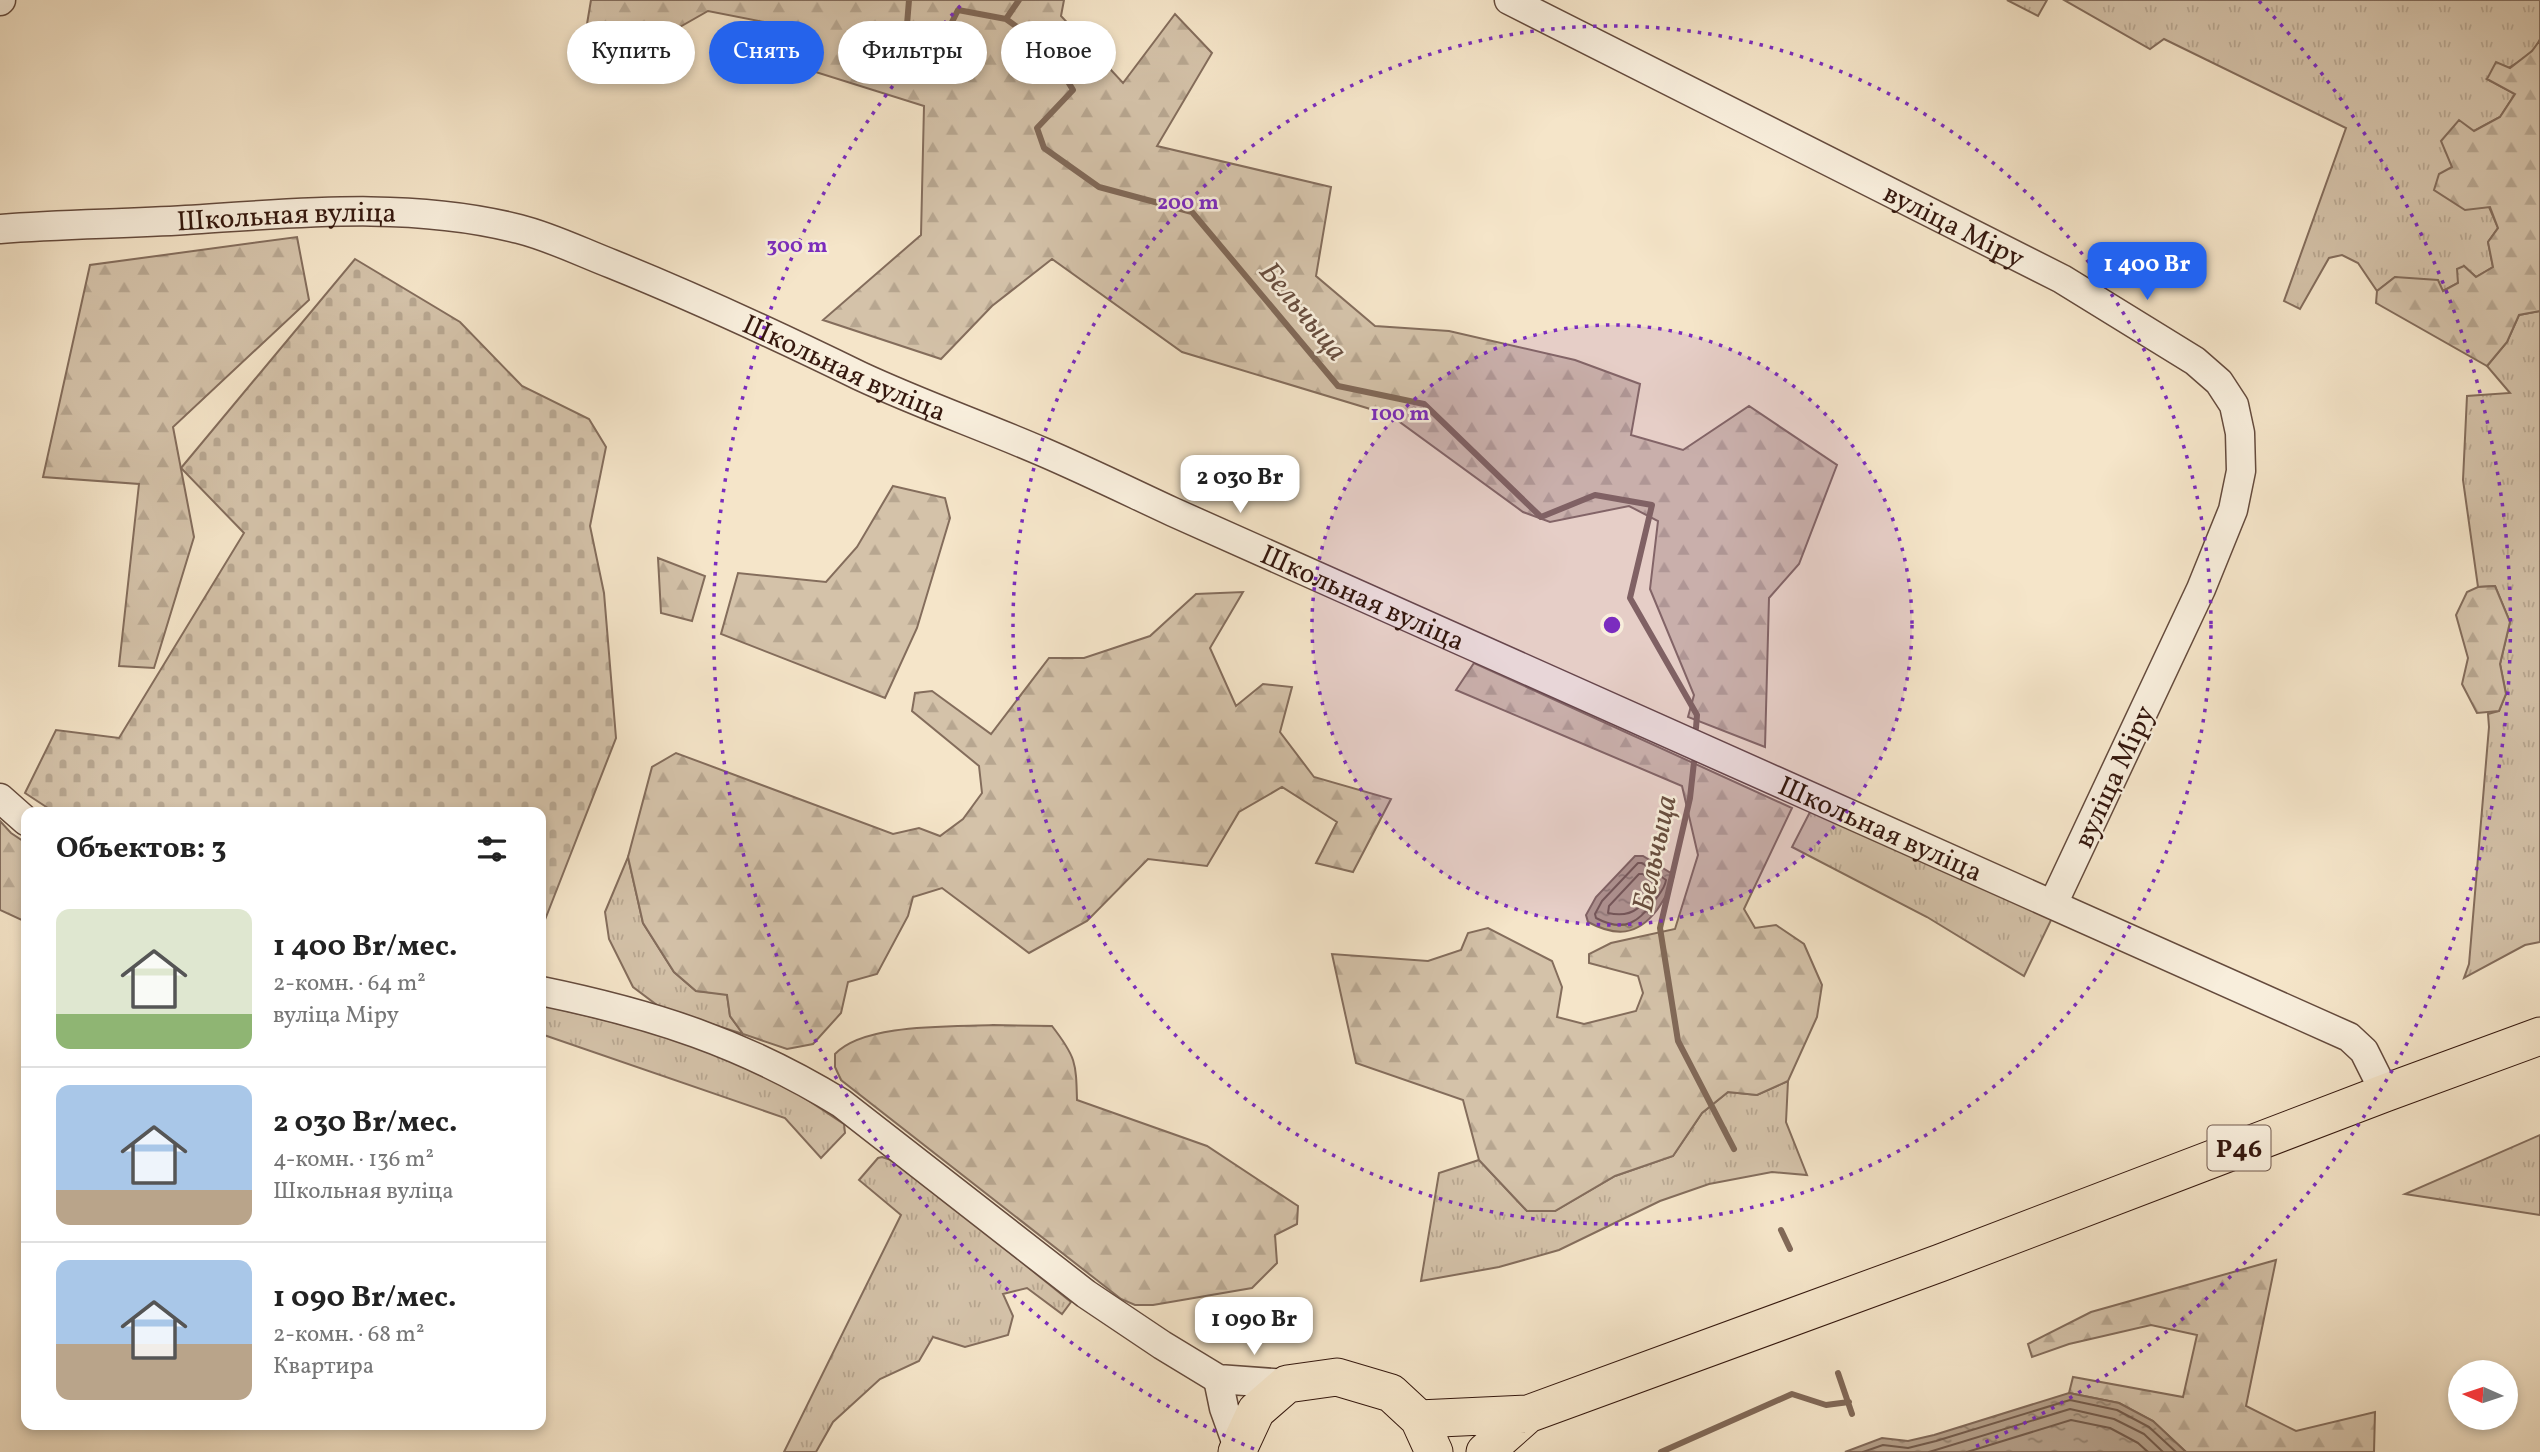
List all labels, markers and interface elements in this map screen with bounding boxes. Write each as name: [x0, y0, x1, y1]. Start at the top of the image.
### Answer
chip: Купить: [567, 21, 695, 84]
chip: Снять: [709, 21, 824, 84]
chip: Фильтры: [838, 21, 987, 84]
chip: Новое: [1001, 21, 1116, 84]
street label: вуліца Міру: [1876, 175, 2031, 279]
text: 200 m: [1157, 189, 1219, 218]
street label: Школьная вуліца: [176, 194, 397, 243]
text: 300 m: [767, 232, 827, 261]
pin: 1 400 Br: [2075, 243, 2219, 302]
text: 1 400 Br: [2104, 249, 2190, 281]
water label: Бельчыца: [1249, 254, 1356, 371]
street label: Школьная вуліца: [735, 306, 952, 433]
text: 100 m: [1370, 400, 1430, 429]
pin: 2 030 Br: [1168, 456, 1312, 515]
text: 2 030 Br: [1197, 462, 1283, 494]
street label: Школьная вуліца: [1254, 536, 1471, 662]
centre of rings: [1600, 613, 1624, 637]
street label: вуліца Міру: [2065, 699, 2165, 855]
street label: Школьная вуліца: [1771, 768, 1988, 893]
water label: Бельчыца: [1623, 791, 1689, 915]
text: Объектов: 3: [56, 828, 226, 870]
icon: filters: [473, 830, 511, 868]
text: 1 400 Br/мес.: [273, 926, 457, 968]
icon: home: [112, 937, 196, 1021]
text: 2-комн. · 64 m²: [273, 968, 426, 1000]
text: вуліца Міру: [273, 1000, 399, 1032]
text: 2 030 Br/мес.: [273, 1102, 458, 1144]
icon: home: [112, 1113, 196, 1197]
road number: Р46: [2208, 1126, 2270, 1170]
text: 4-комн. · 136 m²: [273, 1144, 434, 1176]
text: Школьная вуліца: [273, 1176, 454, 1208]
text: 1 090 Br/мес.: [273, 1277, 457, 1319]
icon: home: [112, 1288, 196, 1372]
pin: 1 090 Br: [1182, 1298, 1326, 1357]
text: 1 090 Br: [1211, 1304, 1297, 1336]
text: 2-комн. · 68 m²: [273, 1319, 424, 1351]
text: Квартира: [273, 1351, 374, 1383]
north arrow: [2448, 1360, 2518, 1430]
map controls: [2448, 1360, 2518, 1430]

